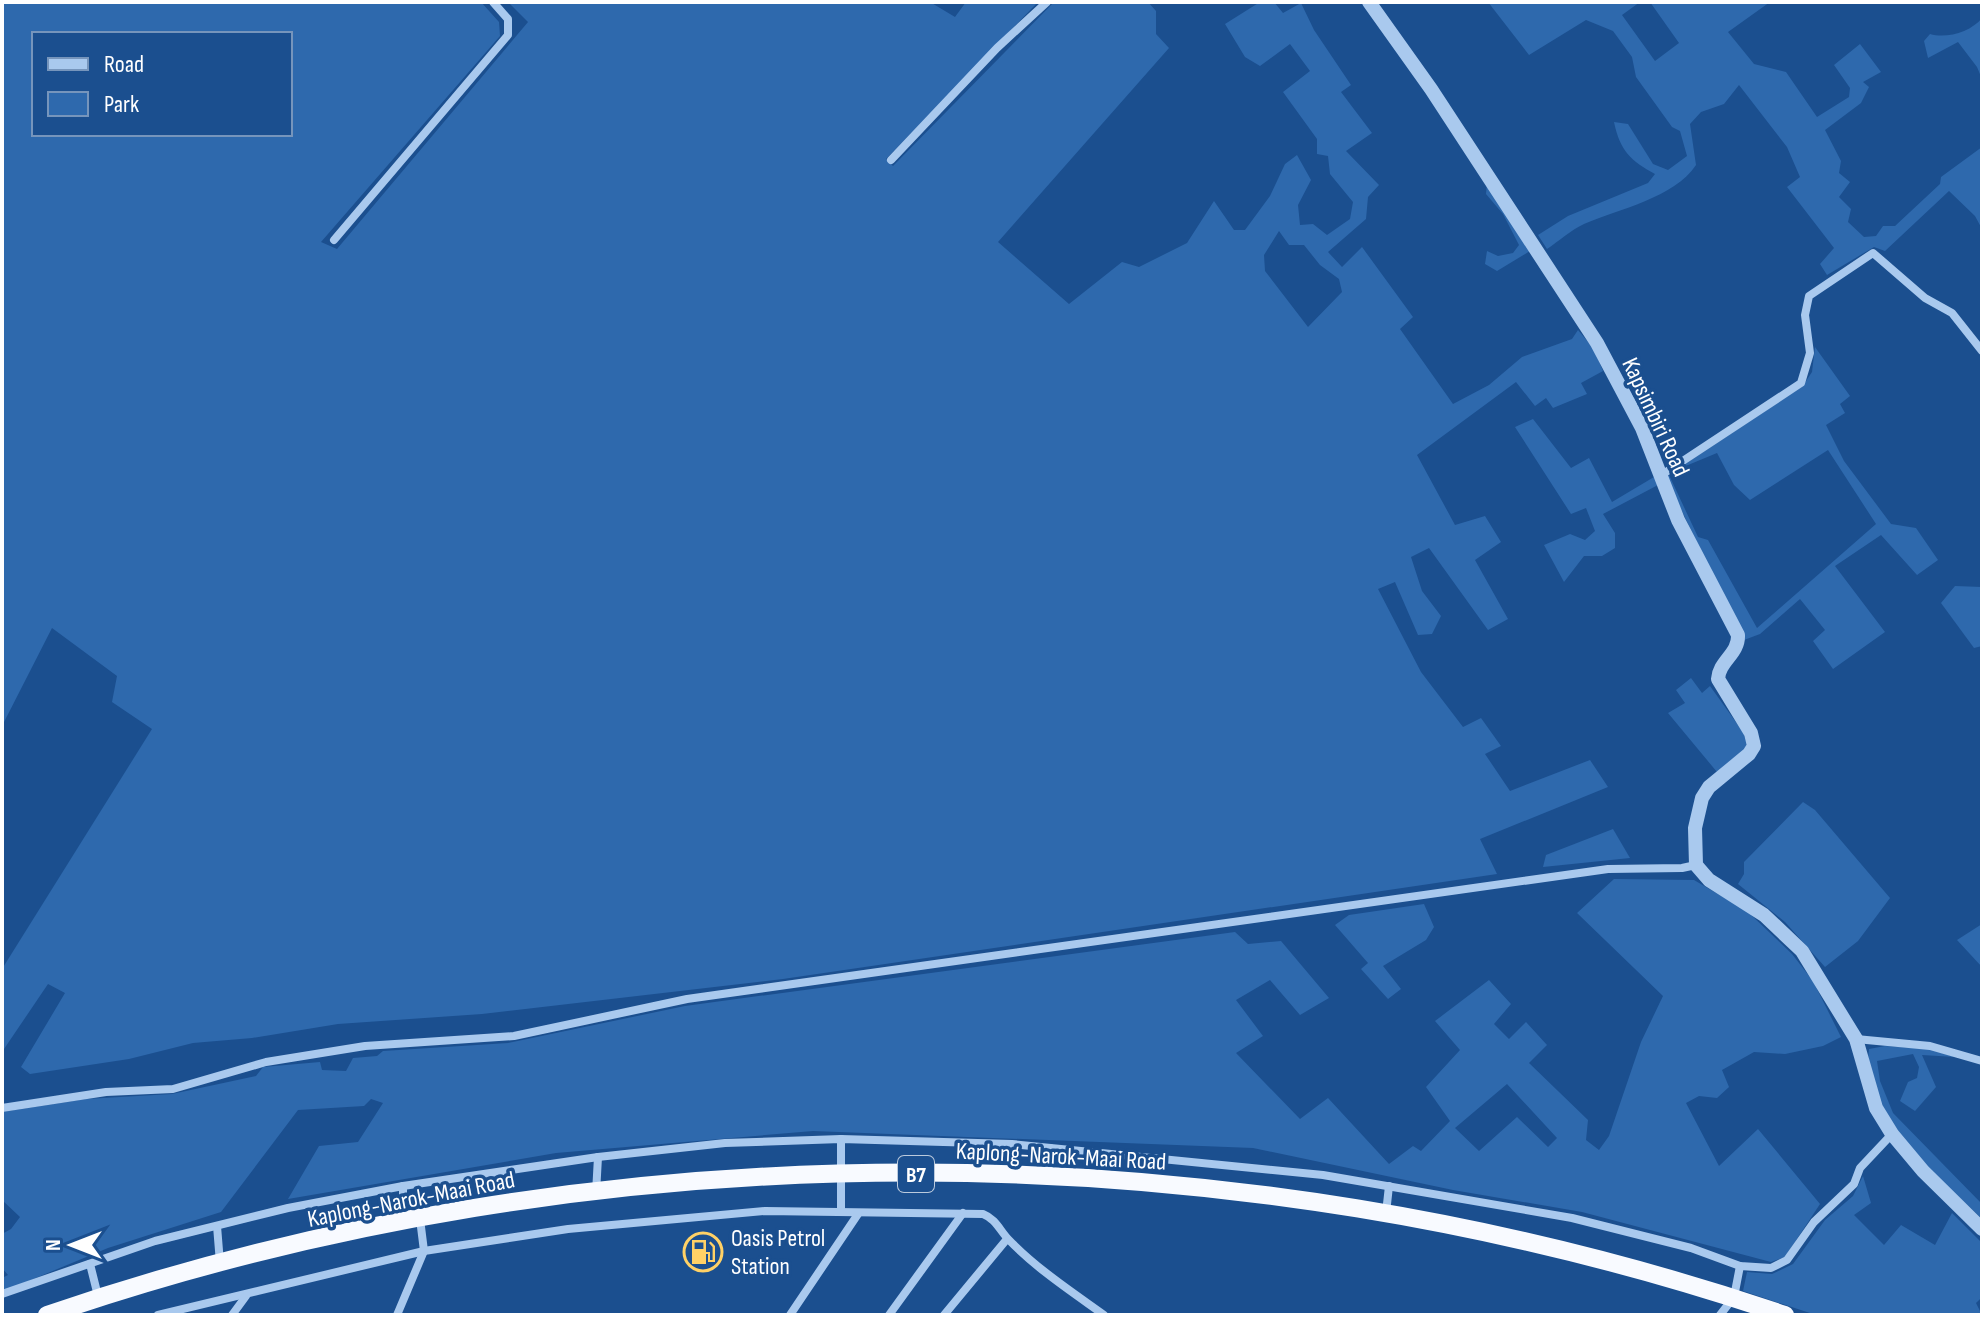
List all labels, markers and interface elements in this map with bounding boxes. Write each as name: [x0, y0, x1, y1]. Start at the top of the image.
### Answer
legend: [32, 32, 292, 136]
text: Road: [104, 50, 144, 79]
text: Park: [104, 90, 139, 119]
street label: Kapsimbiri Road: [1615, 353, 1696, 481]
street label: Kaplong-Narok-Maai Road: [955, 1137, 1167, 1176]
road number: B7: [898, 1156, 934, 1192]
street label: Kaplong-Narok-Maai Road: [305, 1165, 517, 1234]
north arrow: [32, 1205, 112, 1285]
place label: Oasis Petrol Station: [731, 1224, 825, 1281]
fuel station icon: Oasis Petrol Station: [682, 1231, 724, 1273]
text: N: [40, 1239, 67, 1251]

